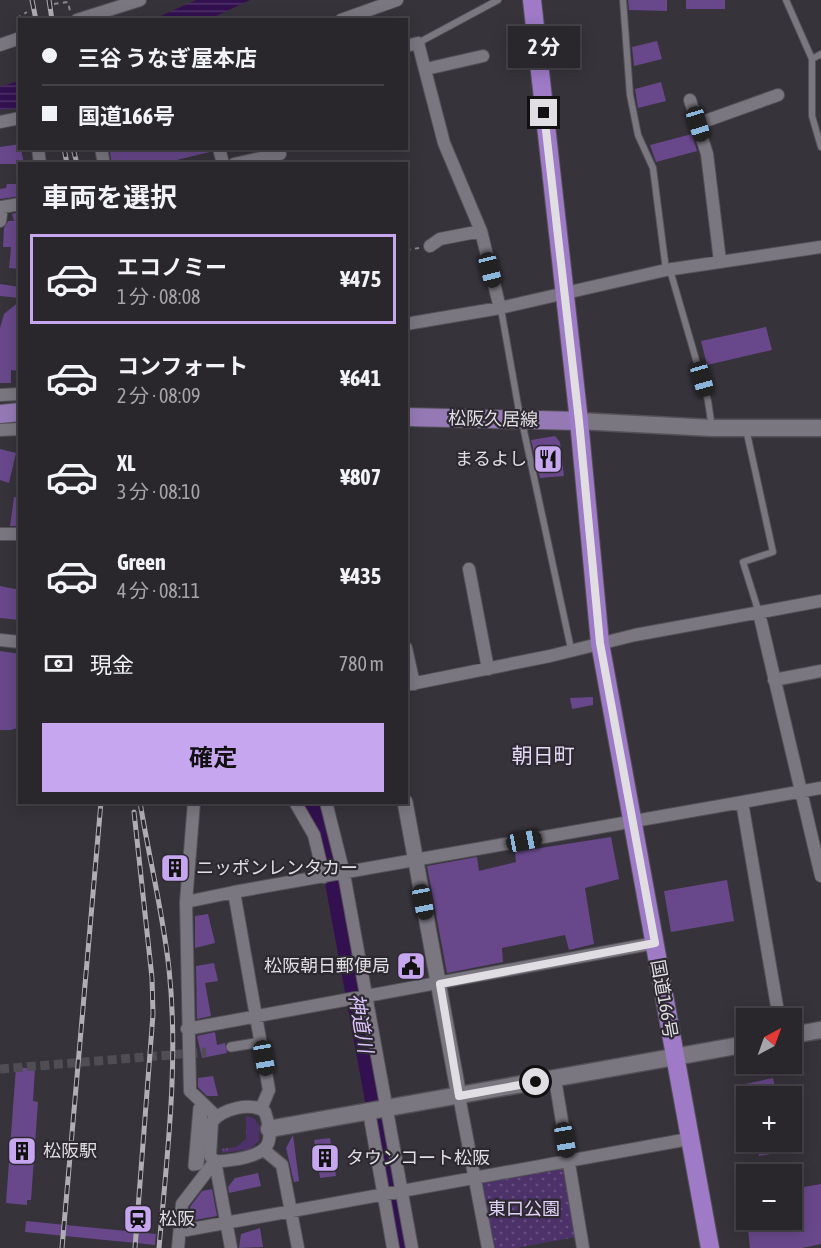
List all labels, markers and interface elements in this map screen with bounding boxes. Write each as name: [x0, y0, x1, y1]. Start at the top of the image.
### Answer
callout: 2 分: [508, 26, 580, 68]
text: 2 分: [528, 35, 560, 58]
text: 三谷 うなぎ屋本店: [78, 45, 257, 71]
route end: [530, 99, 557, 126]
text: 国道166号: [78, 103, 175, 129]
car: [684, 104, 712, 144]
text: 車両を選択: [42, 182, 177, 213]
car: [477, 250, 503, 290]
icon: car: [45, 252, 99, 306]
text: エコノミー: [117, 254, 227, 280]
text: ¥475: [340, 266, 381, 292]
text: 1 分 · 08:08: [117, 285, 200, 308]
icon: car: [45, 351, 99, 405]
text: コンフォート: [117, 353, 248, 379]
car: [688, 359, 716, 399]
text: ¥641: [340, 365, 381, 391]
text: 2 分 · 08:09: [117, 384, 200, 407]
street label: 松阪久居線: [448, 407, 538, 430]
restaurant icon: まるよし: [532, 443, 564, 475]
place label: まるよし: [455, 448, 527, 469]
icon: car: [45, 450, 99, 504]
text: XL: [117, 450, 135, 476]
text: ¥807: [340, 464, 381, 490]
text: 3 分 · 08:10: [117, 480, 200, 503]
icon: car: [45, 549, 99, 603]
text: Green: [117, 549, 166, 575]
text: ¥435: [340, 563, 381, 589]
text: 4 分 · 08:11: [117, 579, 200, 602]
icon: cash: [42, 647, 75, 680]
text: 現金: [90, 652, 134, 678]
text: 780 m: [339, 652, 384, 675]
button: 確定: [42, 723, 384, 792]
district label: 朝日町: [512, 743, 575, 767]
car: [505, 829, 543, 853]
building icon: ニッポンレンタカー: [159, 852, 191, 884]
place label: ニッポンレンタカー: [196, 857, 358, 878]
car: [411, 883, 435, 921]
public building icon: 松阪朝日郵便局: [395, 950, 427, 982]
place label: 松阪朝日郵便局: [264, 955, 390, 976]
street label: 国道166号: [647, 958, 682, 1040]
water label: 神道川: [345, 991, 378, 1056]
north arrow: [736, 1008, 802, 1074]
map controls: [736, 1008, 802, 1230]
car: [252, 1039, 276, 1077]
route start: [522, 1068, 549, 1095]
button: +: [736, 1086, 802, 1152]
car: [553, 1121, 577, 1159]
building icon: 松阪駅: [6, 1135, 38, 1167]
place label: 松阪駅: [43, 1140, 97, 1161]
building icon: タウンコート松阪: [309, 1142, 341, 1174]
place label: タウンコート松阪: [346, 1147, 490, 1168]
button: −: [736, 1164, 802, 1230]
park label: 東口公園: [488, 1198, 560, 1219]
station icon: 松阪: [122, 1203, 154, 1235]
place label: 松阪: [159, 1208, 195, 1229]

